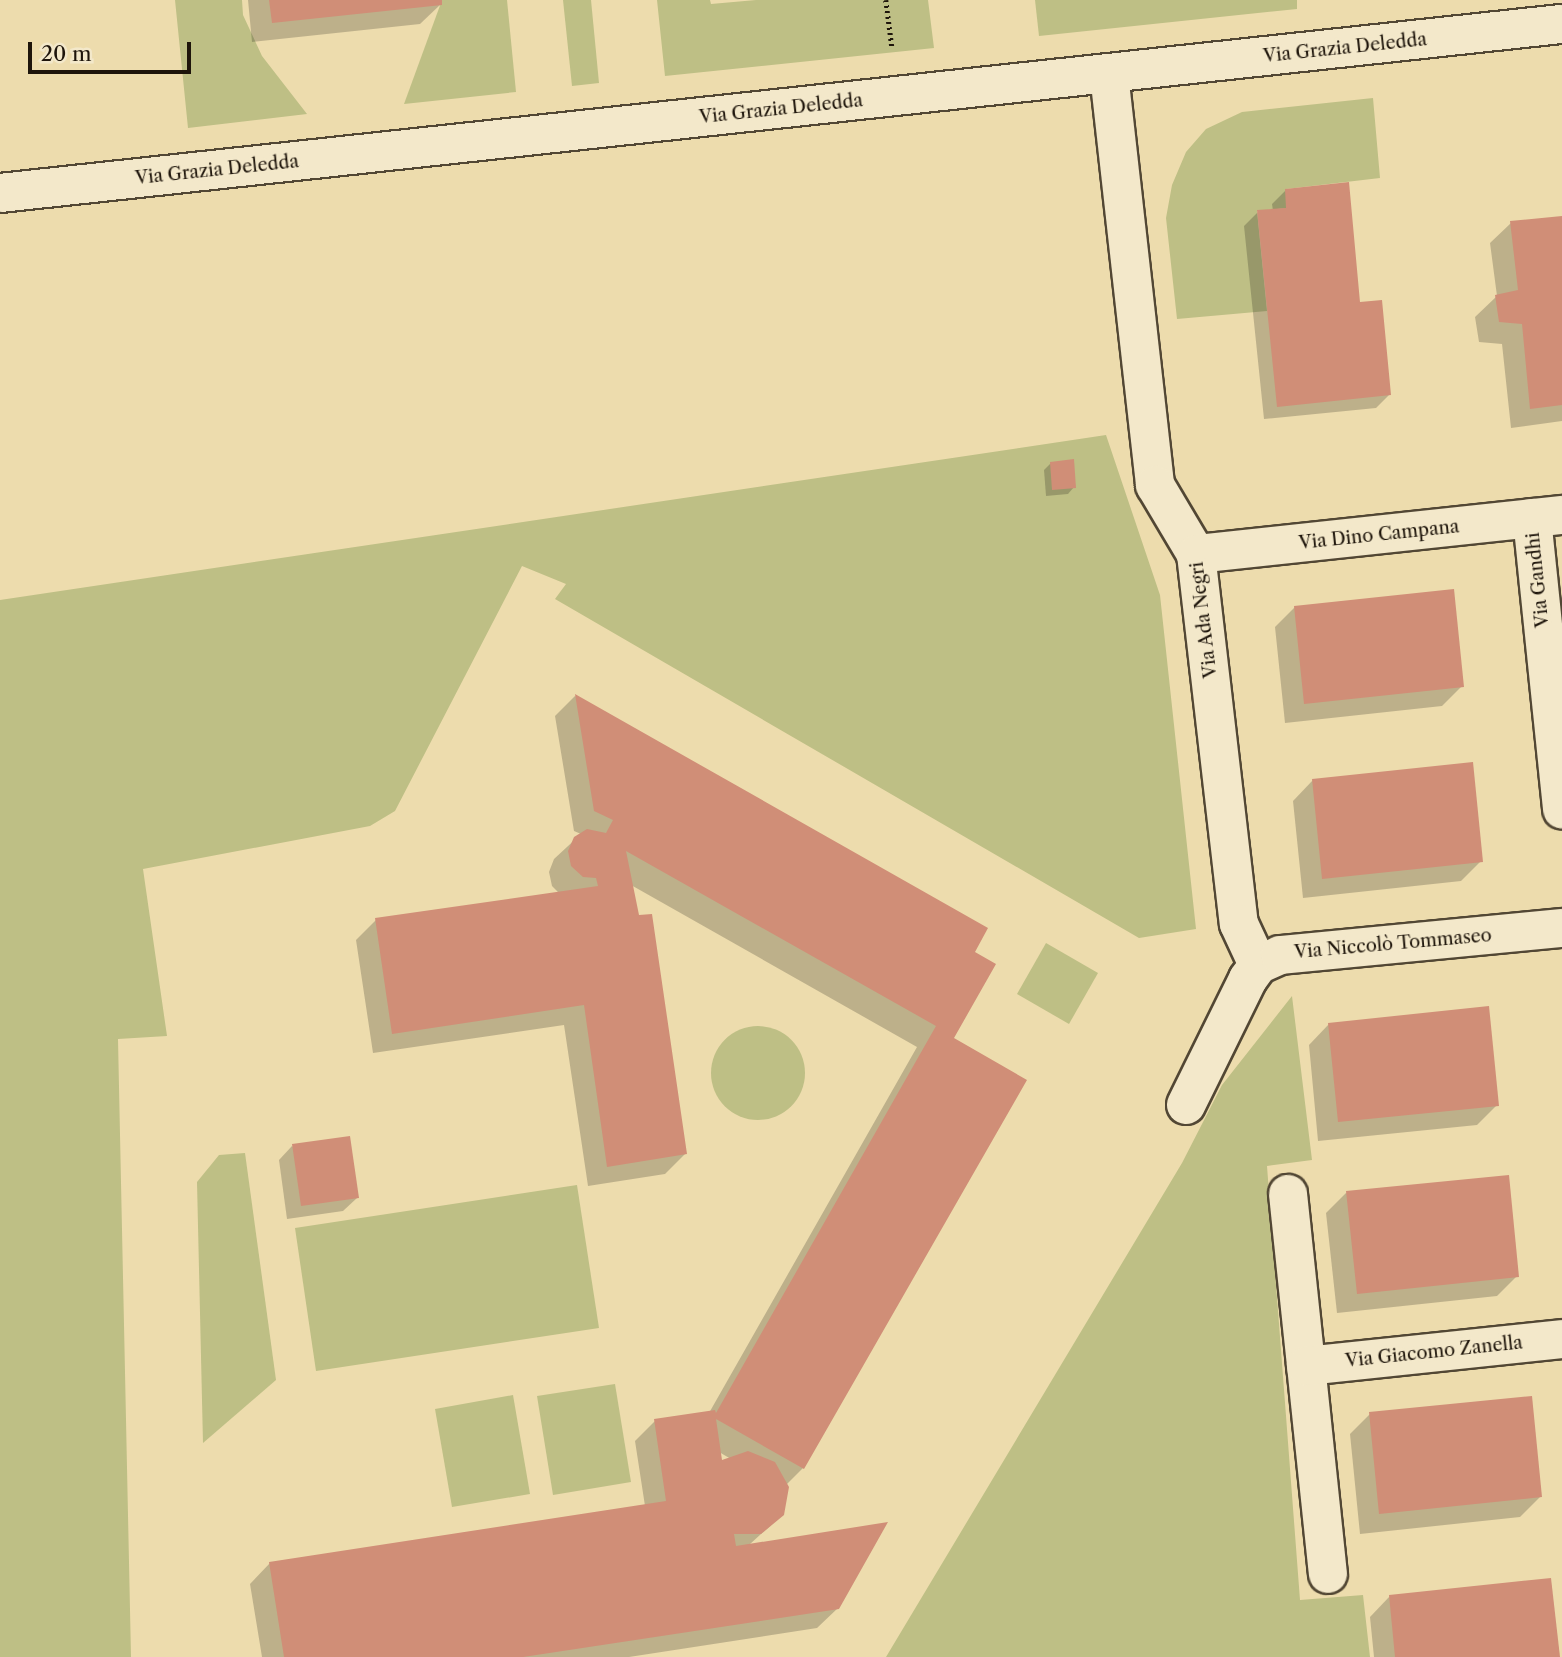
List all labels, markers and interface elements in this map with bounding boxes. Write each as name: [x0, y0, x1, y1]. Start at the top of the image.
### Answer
scale bar: [32, 28, 194, 72]
street label: Via Grazia Deledda: [1262, 29, 1428, 67]
text: 20 m: [41, 41, 92, 66]
street label: Via Grazia Deledda: [698, 90, 864, 128]
street label: Via Grazia Deledda: [134, 151, 300, 189]
street label: Via Dino Campana: [1298, 516, 1460, 554]
street label: Via Gandhi: [1522, 531, 1554, 629]
street label: Via Ada Negri: [1186, 560, 1222, 680]
street label: Via Niccolò Tommaseo: [1293, 925, 1493, 963]
street label: Via Giacomo Zanella: [1344, 1332, 1524, 1372]

